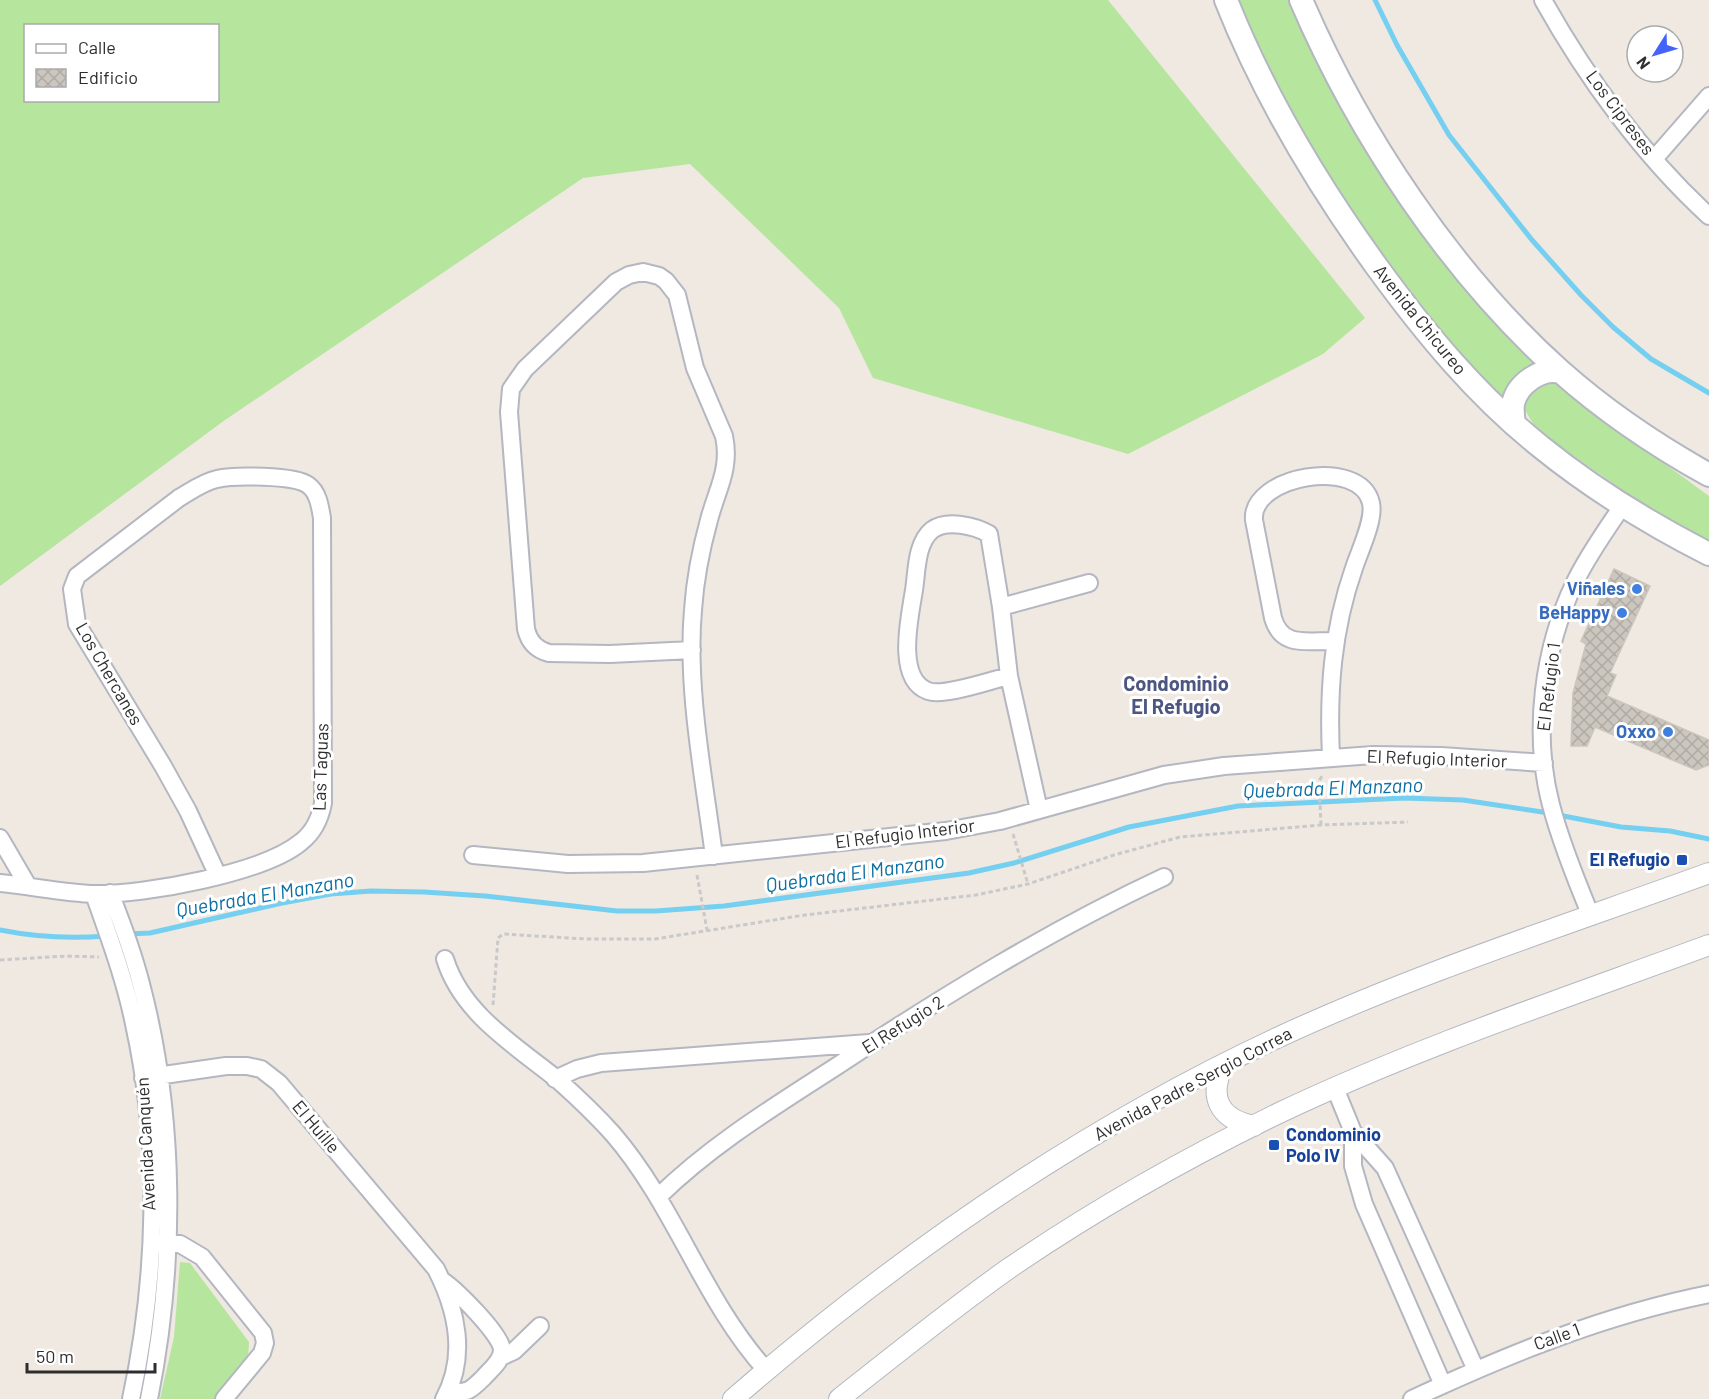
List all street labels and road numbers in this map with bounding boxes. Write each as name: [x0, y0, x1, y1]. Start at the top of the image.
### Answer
street label: Los Cipreses: [1582, 66, 1660, 159]
street label: Avenida Chicureo: [1370, 260, 1472, 379]
street label: Los Chercanes: [72, 618, 148, 729]
street label: El Refugio 1: [1532, 641, 1564, 732]
street label: Las Taguas: [307, 723, 333, 811]
street label: El Refugio Interior: [1366, 745, 1508, 771]
street label: El Refugio Interior: [834, 813, 976, 852]
street label: El Refugio 2: [857, 990, 947, 1058]
street label: Avenida Padre Sergio Correa: [1090, 1022, 1295, 1145]
street label: Avenida Canquén: [131, 1077, 159, 1211]
street label: El Huille: [288, 1095, 345, 1157]
street label: Calle 1: [1530, 1318, 1583, 1355]

